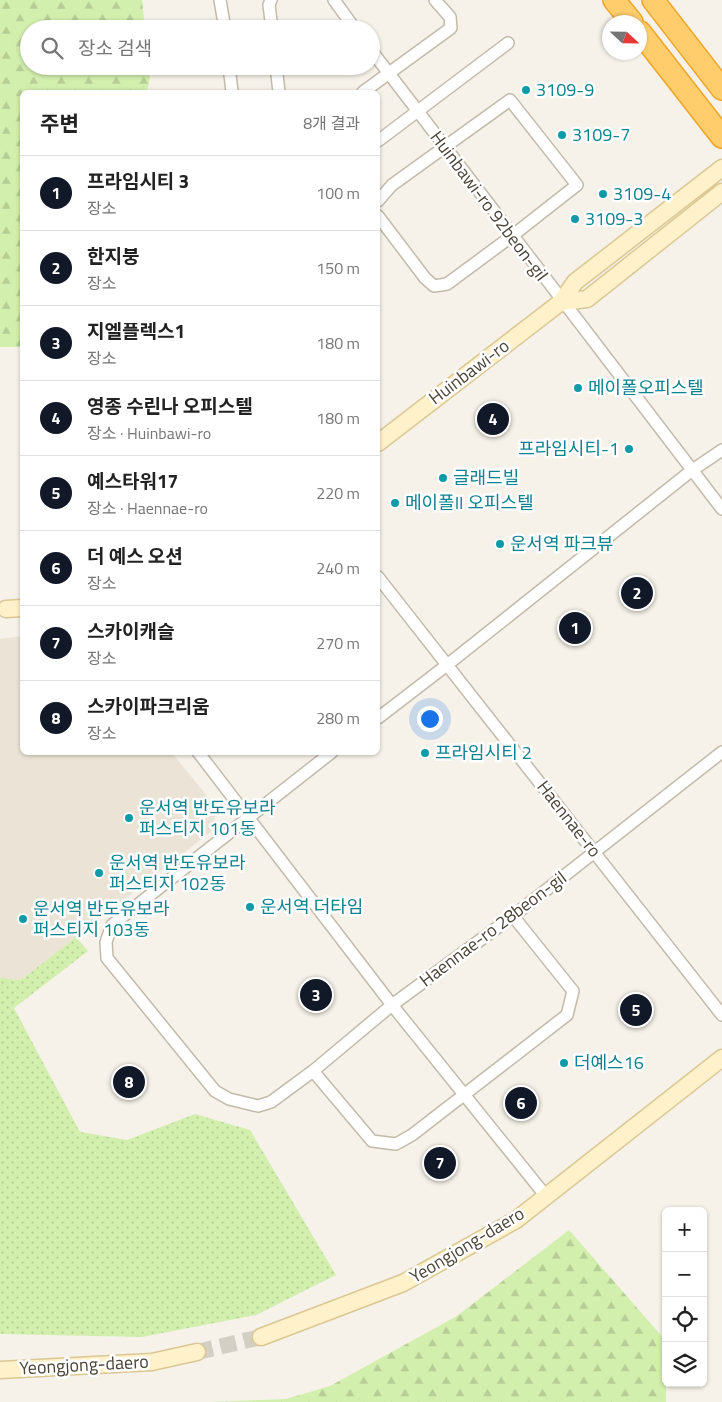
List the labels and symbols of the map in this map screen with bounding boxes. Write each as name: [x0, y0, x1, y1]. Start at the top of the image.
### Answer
north arrow: [602, 15, 647, 60]
place label: 3109-9: [536, 76, 594, 103]
marker: 3109-9: [520, 84, 532, 96]
place label: 3109-7: [572, 121, 630, 148]
street label: Huinbawi-ro 92beon-gil: [424, 125, 555, 286]
marker: 3109-7: [556, 129, 568, 141]
place label: 3109-4: [613, 180, 671, 207]
marker: 3109-4: [597, 188, 609, 200]
place label: 3109-3: [585, 205, 643, 232]
marker: 3109-3: [569, 213, 581, 225]
street label: Huinbawi-ro: [423, 332, 515, 411]
place label: 메이폴오피스텔: [588, 374, 704, 401]
marker: 메이폴오피스텔: [572, 382, 584, 394]
pin: 4: [477, 400, 509, 438]
place label: 프라임시티-1: [518, 435, 619, 462]
marker: 프라임시티-1: [623, 443, 635, 455]
place label: 글래드빌: [453, 464, 519, 491]
marker: 글래드빌: [437, 472, 449, 484]
place label: 메이폴II 오피스텔: [405, 489, 534, 516]
marker: 메이폴II 오피스텔: [389, 497, 401, 509]
place label: 운서역 파크뷰: [510, 530, 613, 557]
marker: 운서역 파크뷰: [494, 538, 506, 550]
pin: 2: [621, 574, 653, 612]
pin: 1: [559, 609, 591, 647]
your location: [417, 706, 443, 732]
place label: 프라임시티 2: [435, 739, 532, 766]
marker: 프라임시티 2: [419, 747, 431, 759]
street label: Haennae-ro: [531, 774, 608, 863]
place label: 운서역 반도유보라 퍼스티지 101동: [139, 794, 276, 842]
marker: 운서역 반도유보라 퍼스티지 101동: [123, 812, 135, 824]
place label: 운서역 반도유보라 퍼스티지 102동: [109, 849, 246, 897]
street label: Haennae-ro 28beon-gil: [413, 864, 572, 993]
marker: 운서역 반도유보라 퍼스티지 102동: [93, 867, 105, 879]
place label: 운서역 더타임: [260, 893, 363, 920]
place label: 운서역 반도유보라 퍼스티지 103동: [33, 895, 170, 943]
marker: 운서역 더타임: [244, 901, 256, 913]
marker: 운서역 반도유보라 퍼스티지 103동: [17, 913, 29, 925]
pin: 3: [300, 976, 332, 1014]
pin: 5: [620, 991, 652, 1029]
place label: 더예스16: [574, 1049, 644, 1076]
marker: 더예스16: [558, 1057, 570, 1069]
pin: 8: [113, 1063, 145, 1101]
pin: 6: [505, 1084, 537, 1122]
pin: 7: [424, 1144, 456, 1182]
street label: Yeongjong-daero: [404, 1200, 529, 1289]
street label: Yeongjong-daero: [19, 1348, 149, 1381]

